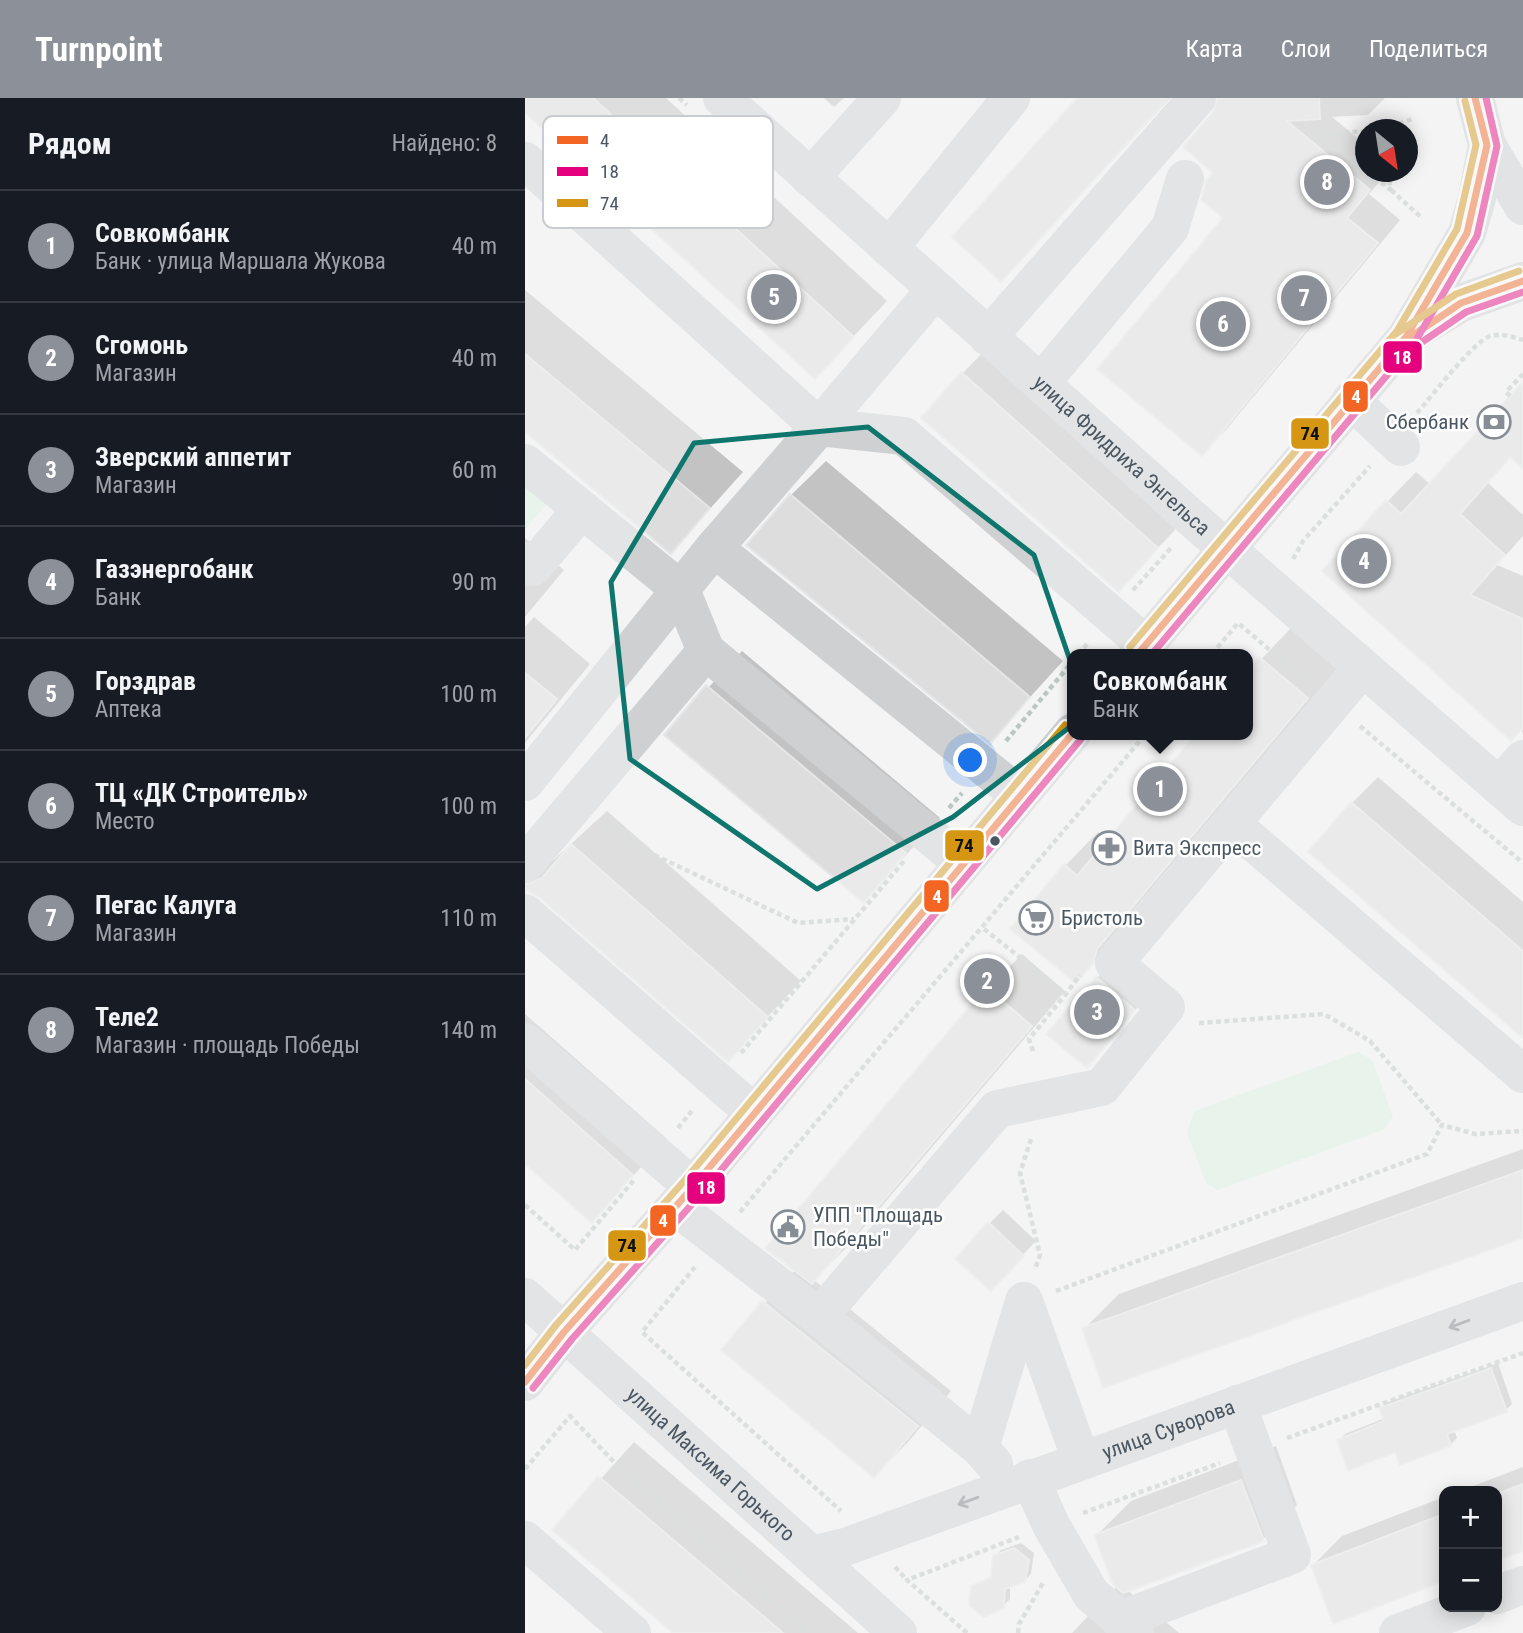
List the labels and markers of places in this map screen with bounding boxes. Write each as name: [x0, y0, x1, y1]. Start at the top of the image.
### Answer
pin: 8: [1304, 156, 1350, 208]
pin: 5: [751, 271, 797, 323]
pin: 7: [1281, 272, 1327, 324]
pin: 6: [1200, 298, 1246, 350]
bank icon: Сбербанк: [1475, 403, 1513, 441]
place label: Сбербанк: [1386, 410, 1469, 434]
pin: 4: [1341, 535, 1387, 587]
pin: 1: [1137, 763, 1183, 815]
pharmacy icon: Вита Экспресс: [1090, 829, 1128, 867]
unlabelled marker: [988, 834, 1002, 848]
place label: Вита Экспресс: [1133, 836, 1261, 860]
supermarket icon: Бристоль: [1017, 899, 1055, 937]
place label: Бристоль: [1061, 906, 1143, 930]
pin: 2: [964, 955, 1010, 1007]
pin: 3: [1074, 986, 1120, 1038]
place label: УПП "Площадь Победы": [813, 1203, 943, 1251]
public building icon: УПП "Площадь Победы": [769, 1208, 807, 1246]

